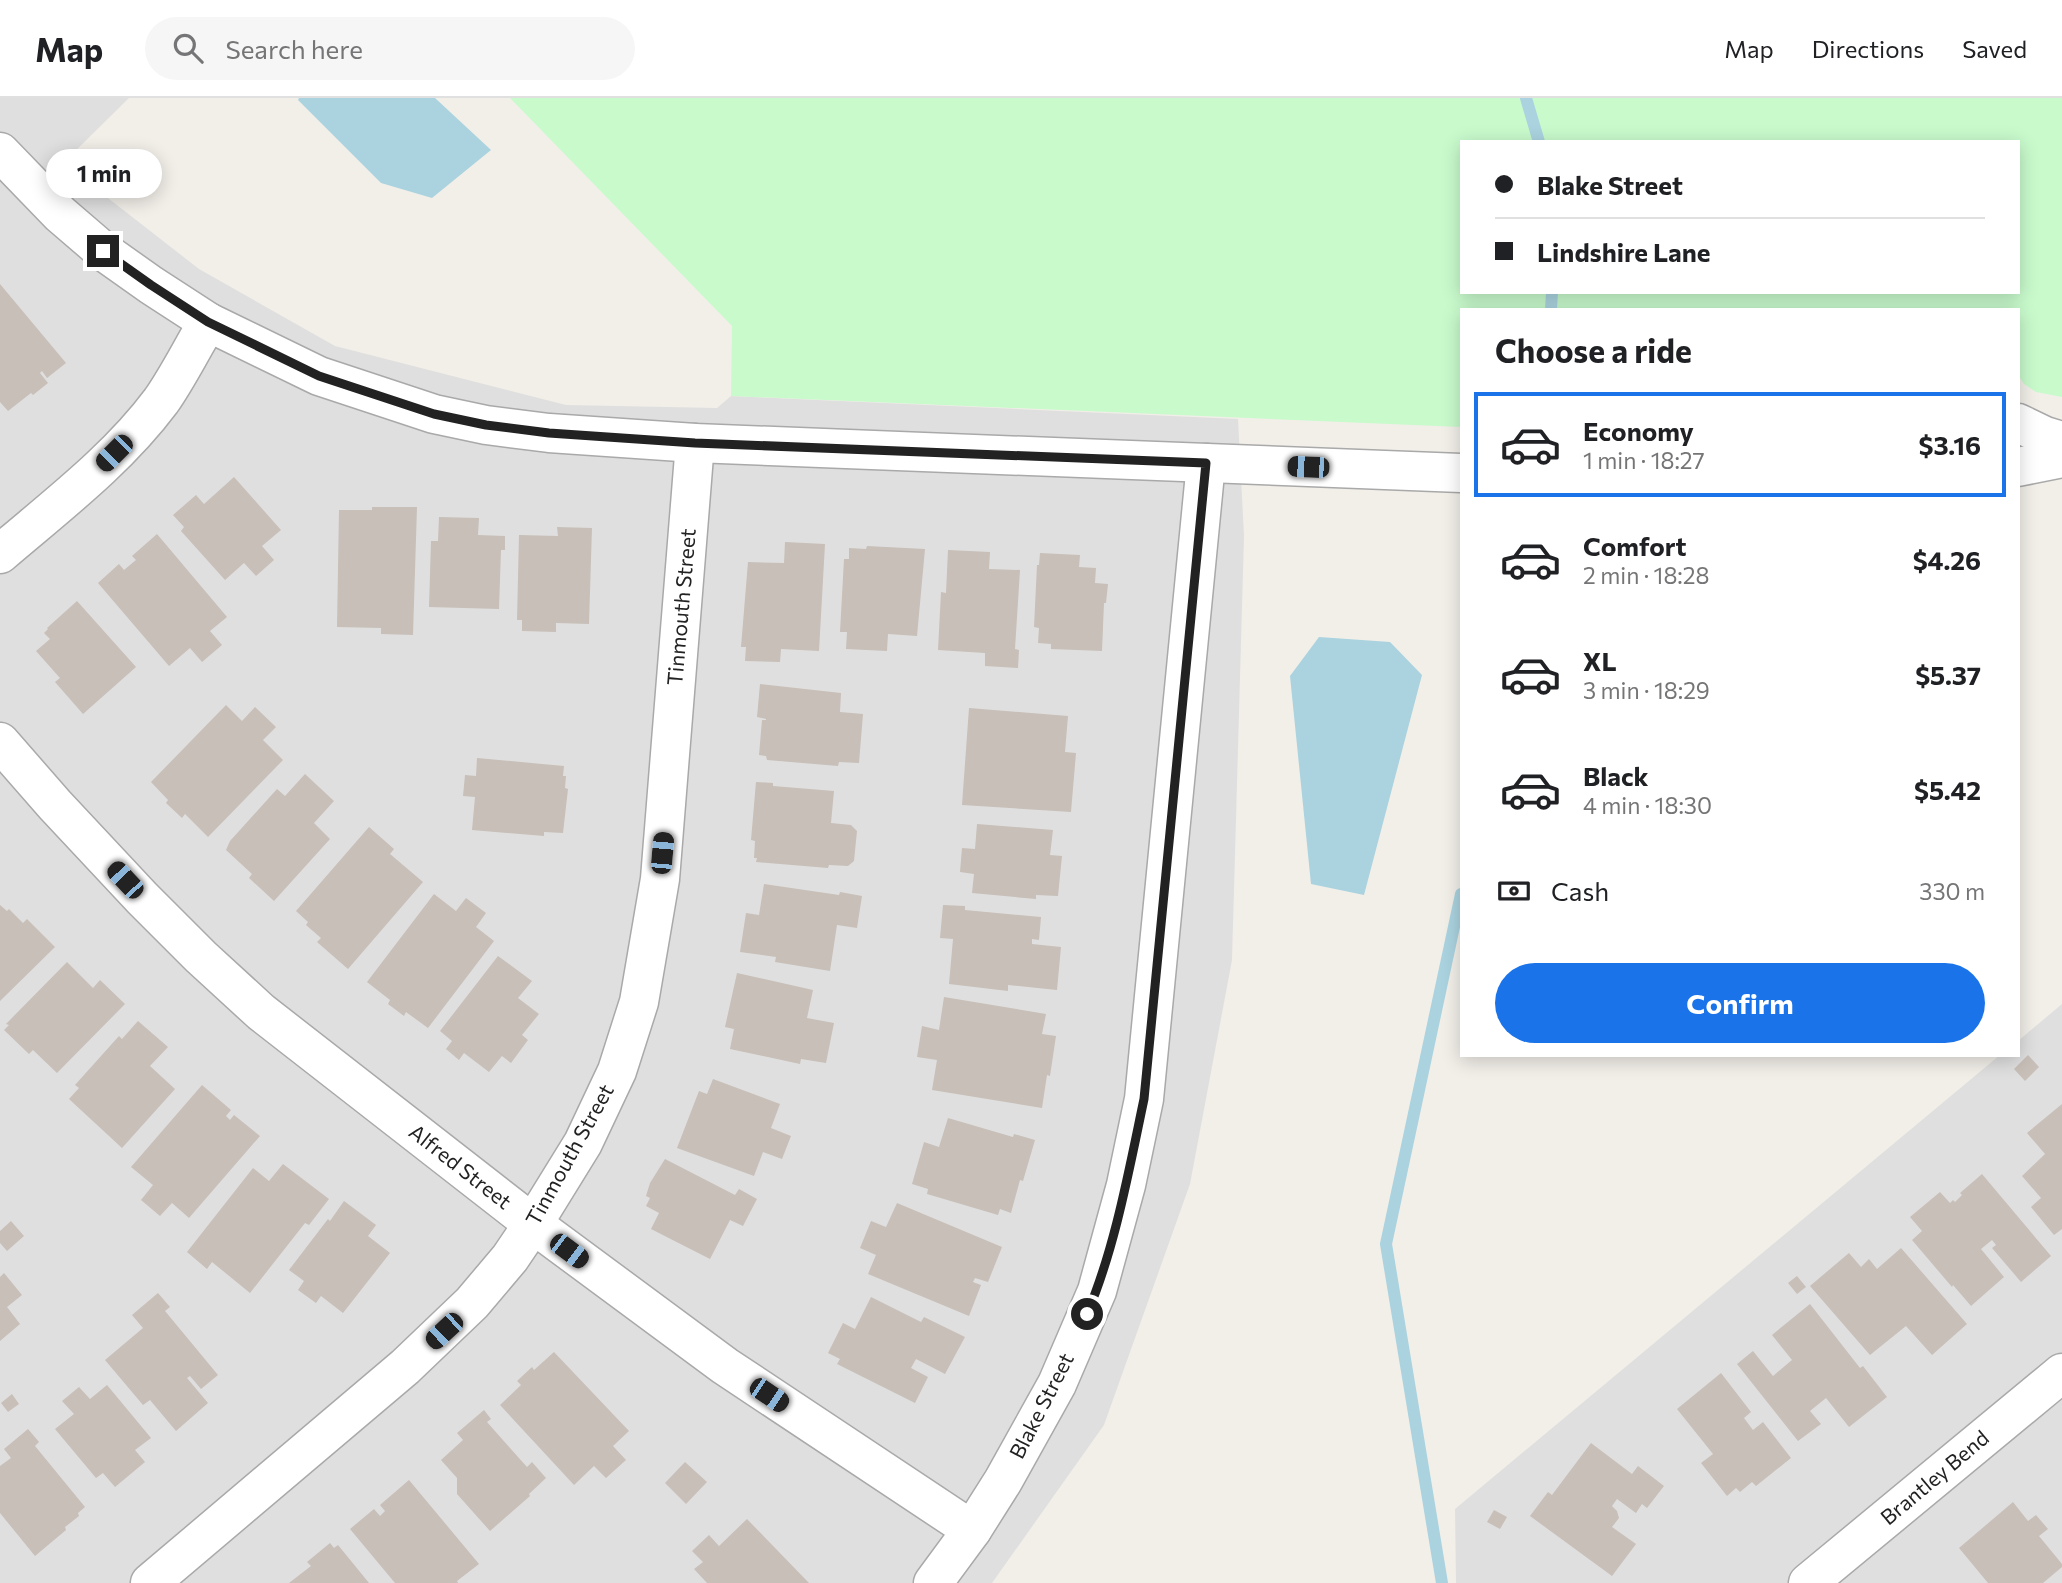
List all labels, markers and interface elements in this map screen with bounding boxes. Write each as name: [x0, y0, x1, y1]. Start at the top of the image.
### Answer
search box: [145, 17, 635, 80]
text: Map: [35, 28, 103, 69]
icon: search: [169, 29, 207, 67]
text: Search here: [225, 33, 363, 64]
text: Map: [1724, 34, 1774, 63]
text: Directions: [1812, 34, 1924, 63]
text: Saved: [1962, 34, 2027, 63]
callout: 1 min: [45, 150, 161, 198]
text: 1 min: [77, 159, 131, 187]
text: Blake Street: [1537, 169, 1683, 200]
route end: [87, 235, 119, 267]
text: Lindshire Lane: [1537, 236, 1711, 267]
text: Choose a ride: [1495, 330, 1692, 370]
icon: car: [1499, 413, 1562, 476]
text: Economy: [1583, 415, 1694, 446]
text: $3.16: [1919, 429, 1981, 460]
car: [92, 431, 137, 475]
text: 1 min · 18:27: [1583, 446, 1705, 474]
car: [1287, 456, 1330, 478]
street label: Tinmouth Street: [661, 527, 700, 686]
icon: car: [1499, 528, 1562, 591]
text: Comfort: [1583, 530, 1686, 561]
text: $4.26: [1913, 544, 1981, 575]
text: 2 min · 18:28: [1583, 561, 1709, 589]
icon: car: [1499, 643, 1562, 706]
text: XL: [1583, 645, 1617, 676]
text: $5.37: [1915, 659, 1981, 690]
text: 3 min · 18:29: [1583, 676, 1710, 704]
icon: car: [1499, 758, 1562, 821]
text: Black: [1583, 760, 1649, 791]
text: $5.42: [1914, 774, 1981, 805]
text: 4 min · 18:30: [1583, 791, 1712, 819]
car: [650, 831, 675, 875]
car: [103, 857, 148, 903]
icon: cash: [1495, 872, 1533, 910]
text: Cash: [1551, 875, 1609, 906]
text: 330 m: [1919, 877, 1985, 905]
button: Confirm: [1495, 963, 1985, 1043]
street label: Tinmouth Street: [520, 1079, 618, 1229]
street label: Alfred Street: [405, 1118, 517, 1213]
car: [546, 1230, 593, 1272]
route start: [1071, 1298, 1103, 1330]
car: [422, 1309, 467, 1353]
street label: Blake Street: [1003, 1348, 1078, 1462]
car: [746, 1375, 793, 1415]
street label: Brantley Bend: [1875, 1424, 1993, 1529]

